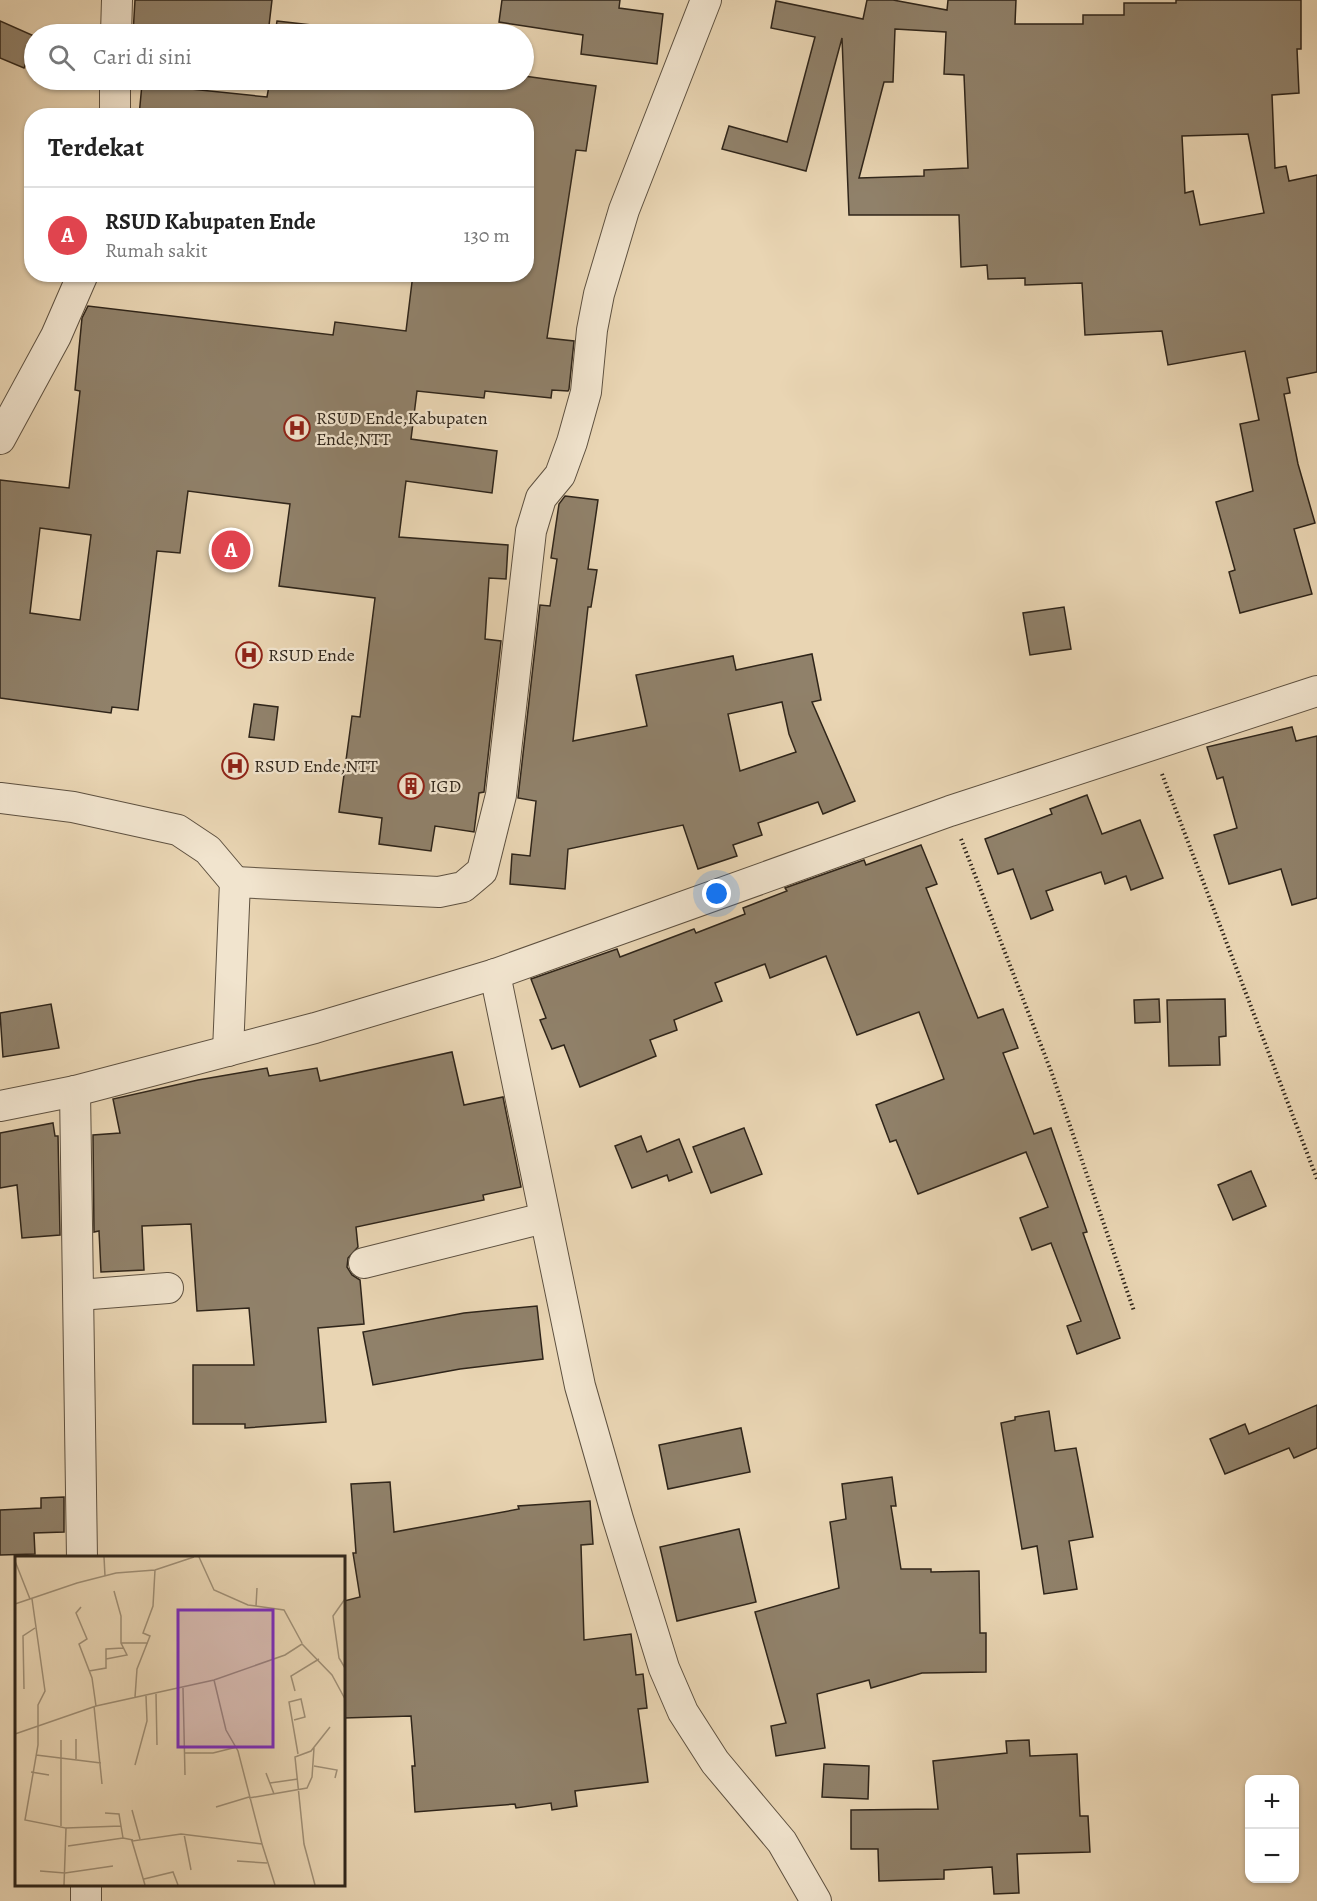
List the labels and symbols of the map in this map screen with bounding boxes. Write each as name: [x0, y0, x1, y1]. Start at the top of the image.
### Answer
place label: RSUD Ende,Kabupaten Ende,NTT: [316, 406, 488, 451]
hospital icon: RSUD Ende,Kabupaten Ende,NTT: [282, 413, 312, 443]
pin: A: [212, 528, 250, 572]
hospital icon: RSUD Ende: [234, 640, 264, 670]
place label: RSUD Ende: [268, 643, 355, 667]
hospital icon: RSUD Ende,NTT: [220, 751, 250, 781]
place label: RSUD Ende,NTT: [254, 754, 378, 778]
building icon: IGD: [396, 771, 426, 801]
place label: IGD: [430, 774, 461, 798]
your location: [702, 879, 731, 908]
inset map: [15, 1556, 345, 1886]

